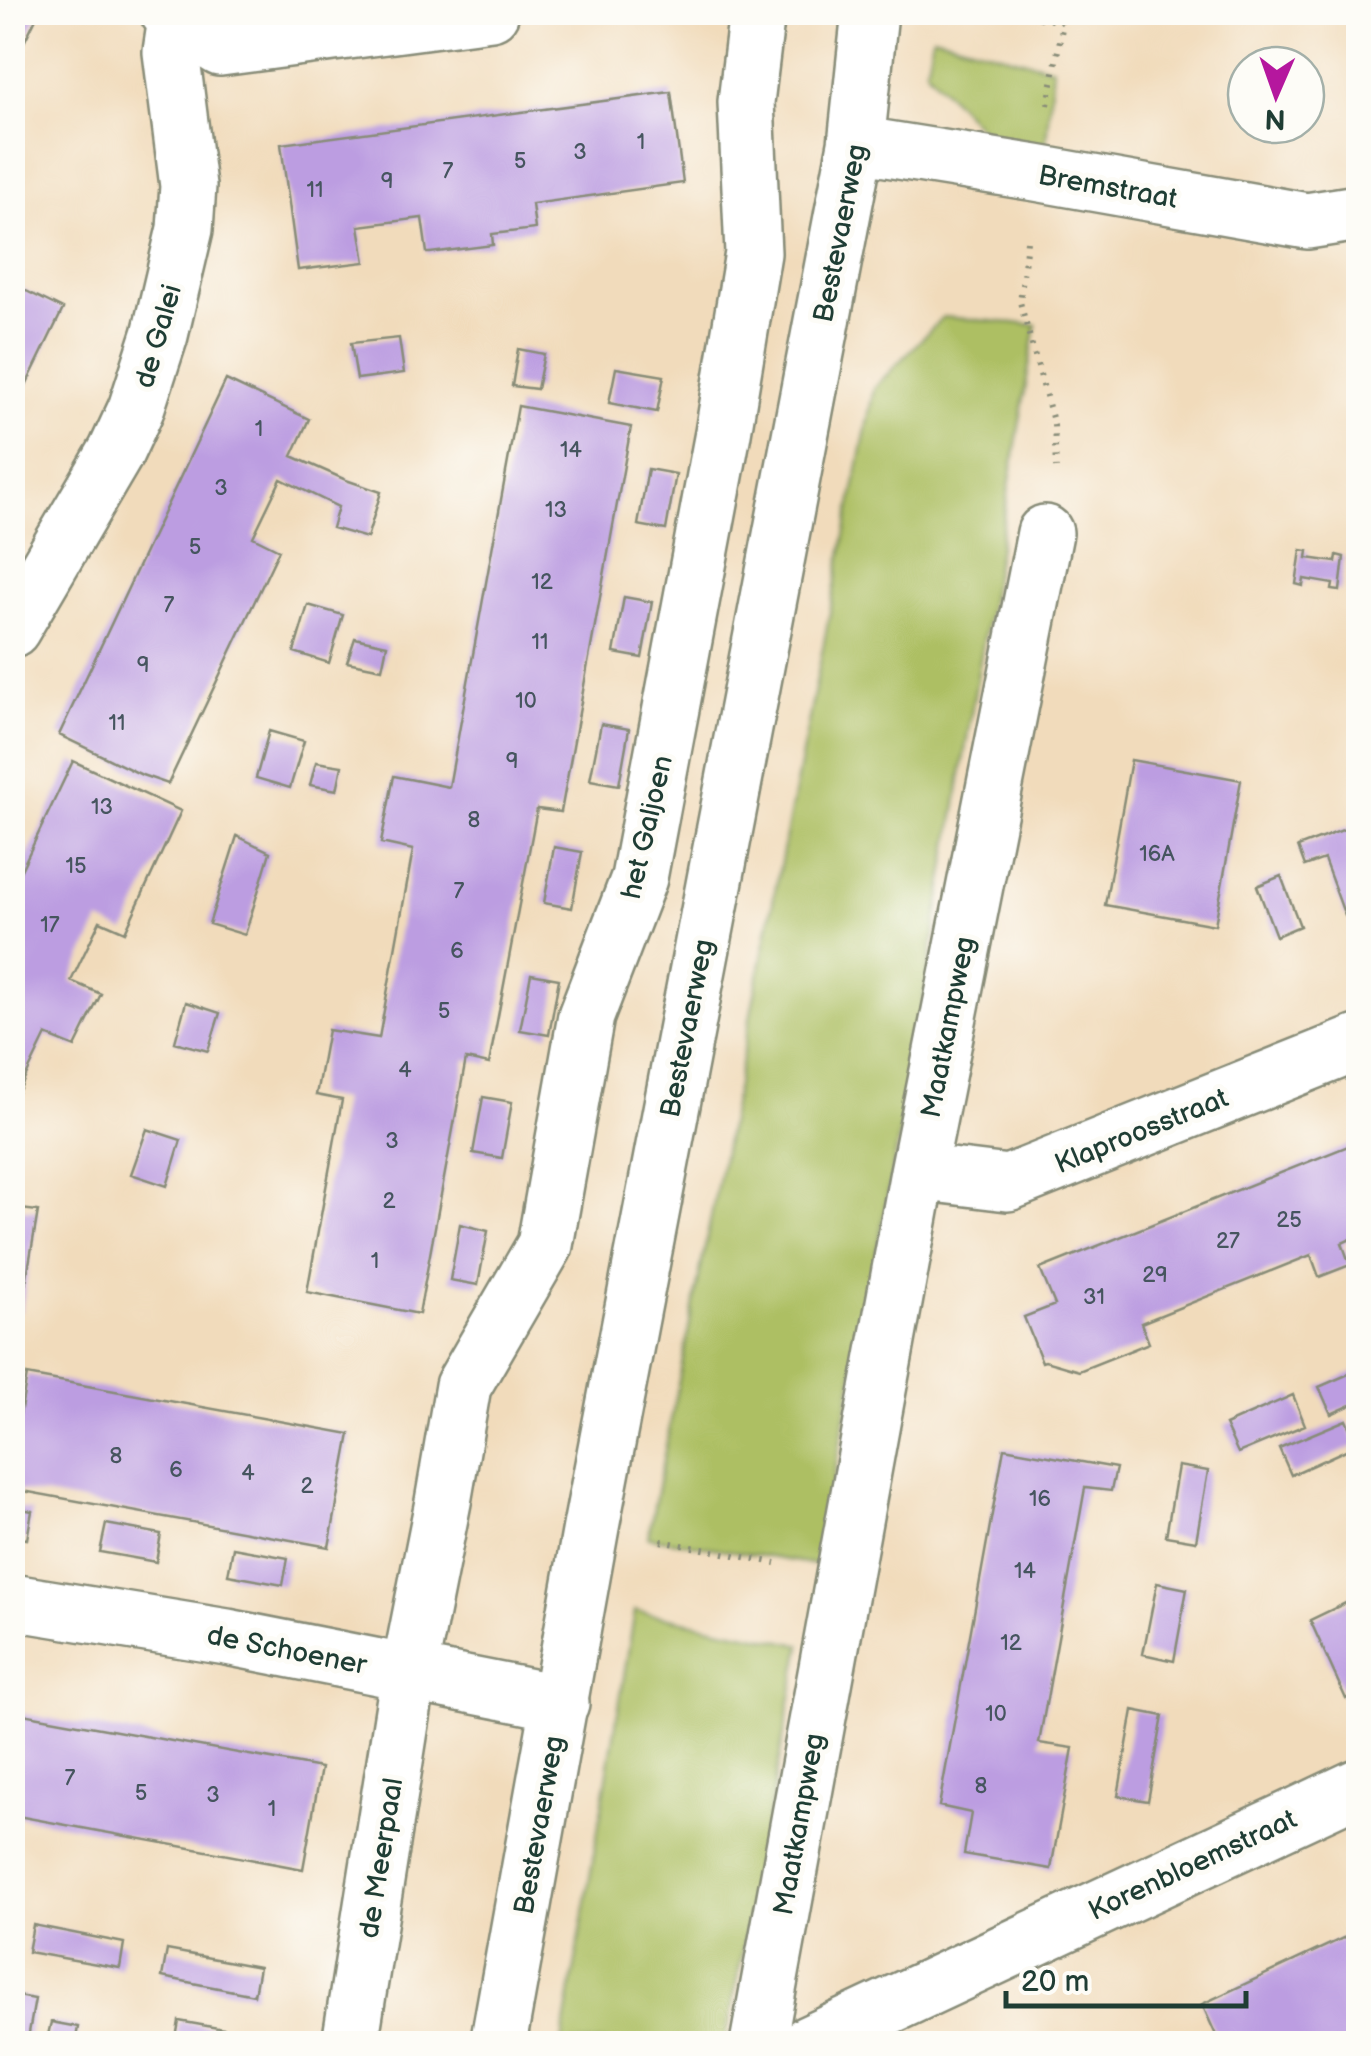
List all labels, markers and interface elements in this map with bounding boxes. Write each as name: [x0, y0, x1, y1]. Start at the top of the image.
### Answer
north arrow: [1226, 45, 1326, 145]
text: N: [1264, 102, 1286, 135]
house number: 1: [637, 129, 645, 156]
house number: 3: [573, 139, 587, 166]
street label: Bestevaerweg: [807, 141, 874, 325]
house number: 5: [514, 148, 526, 175]
house number: 7: [443, 158, 454, 185]
street label: Bremstraat: [1036, 159, 1180, 216]
house number: 9: [381, 168, 393, 195]
house number: 11: [306, 177, 324, 204]
street label: de Galei: [128, 281, 189, 392]
house number: 1: [255, 416, 263, 443]
house number: 14: [560, 437, 583, 464]
house number: 3: [214, 475, 228, 502]
house number: 13: [545, 497, 567, 524]
house number: 5: [189, 534, 201, 561]
house number: 12: [531, 569, 553, 596]
house number: 7: [164, 592, 175, 619]
house number: 11: [531, 629, 549, 656]
house number: 9: [137, 652, 149, 679]
house number: 10: [515, 688, 537, 715]
house number: 11: [108, 710, 126, 737]
house number: 9: [506, 748, 518, 775]
street label: het Galjoen: [615, 752, 680, 902]
house number: 13: [91, 794, 113, 821]
house number: 8: [468, 807, 480, 834]
house number: 16A: [1139, 841, 1175, 868]
house number: 15: [65, 853, 87, 880]
house number: 7: [454, 878, 465, 905]
house number: 17: [40, 912, 60, 939]
street label: Maatkampweg: [915, 934, 982, 1121]
street label: Bestevaerweg: [654, 936, 721, 1120]
house number: 6: [450, 938, 464, 965]
house number: 5: [438, 998, 450, 1025]
house number: 4: [398, 1057, 412, 1084]
street label: Klaproosstraat: [1050, 1082, 1233, 1181]
house number: 3: [385, 1128, 399, 1155]
house number: 2: [383, 1188, 396, 1215]
house number: 25: [1276, 1207, 1302, 1234]
house number: 27: [1216, 1228, 1240, 1255]
house number: 1: [371, 1248, 379, 1275]
house number: 29: [1142, 1262, 1168, 1289]
house number: 31: [1083, 1284, 1105, 1311]
house number: 8: [110, 1443, 122, 1470]
house number: 6: [169, 1457, 183, 1484]
house number: 4: [241, 1460, 255, 1487]
house number: 2: [301, 1473, 314, 1500]
house number: 16: [1029, 1486, 1051, 1513]
house number: 14: [1014, 1558, 1037, 1585]
street label: de Schoener: [204, 1619, 370, 1682]
house number: 12: [1000, 1630, 1022, 1657]
house number: 10: [985, 1701, 1007, 1728]
street label: Maatkampweg: [767, 1731, 832, 1918]
street label: Bestevaerweg: [508, 1733, 571, 1917]
house number: 7: [65, 1765, 76, 1792]
house number: 8: [975, 1773, 987, 1800]
street label: de Meerpaal: [353, 1776, 410, 1941]
house number: 5: [135, 1780, 147, 1807]
house number: 3: [206, 1782, 220, 1809]
house number: 1: [268, 1796, 276, 1823]
street label: Korenbloemstraat: [1083, 1803, 1302, 1928]
scale bar: [1006, 1946, 1246, 2008]
text: 20 m: [1021, 1964, 1089, 2000]

